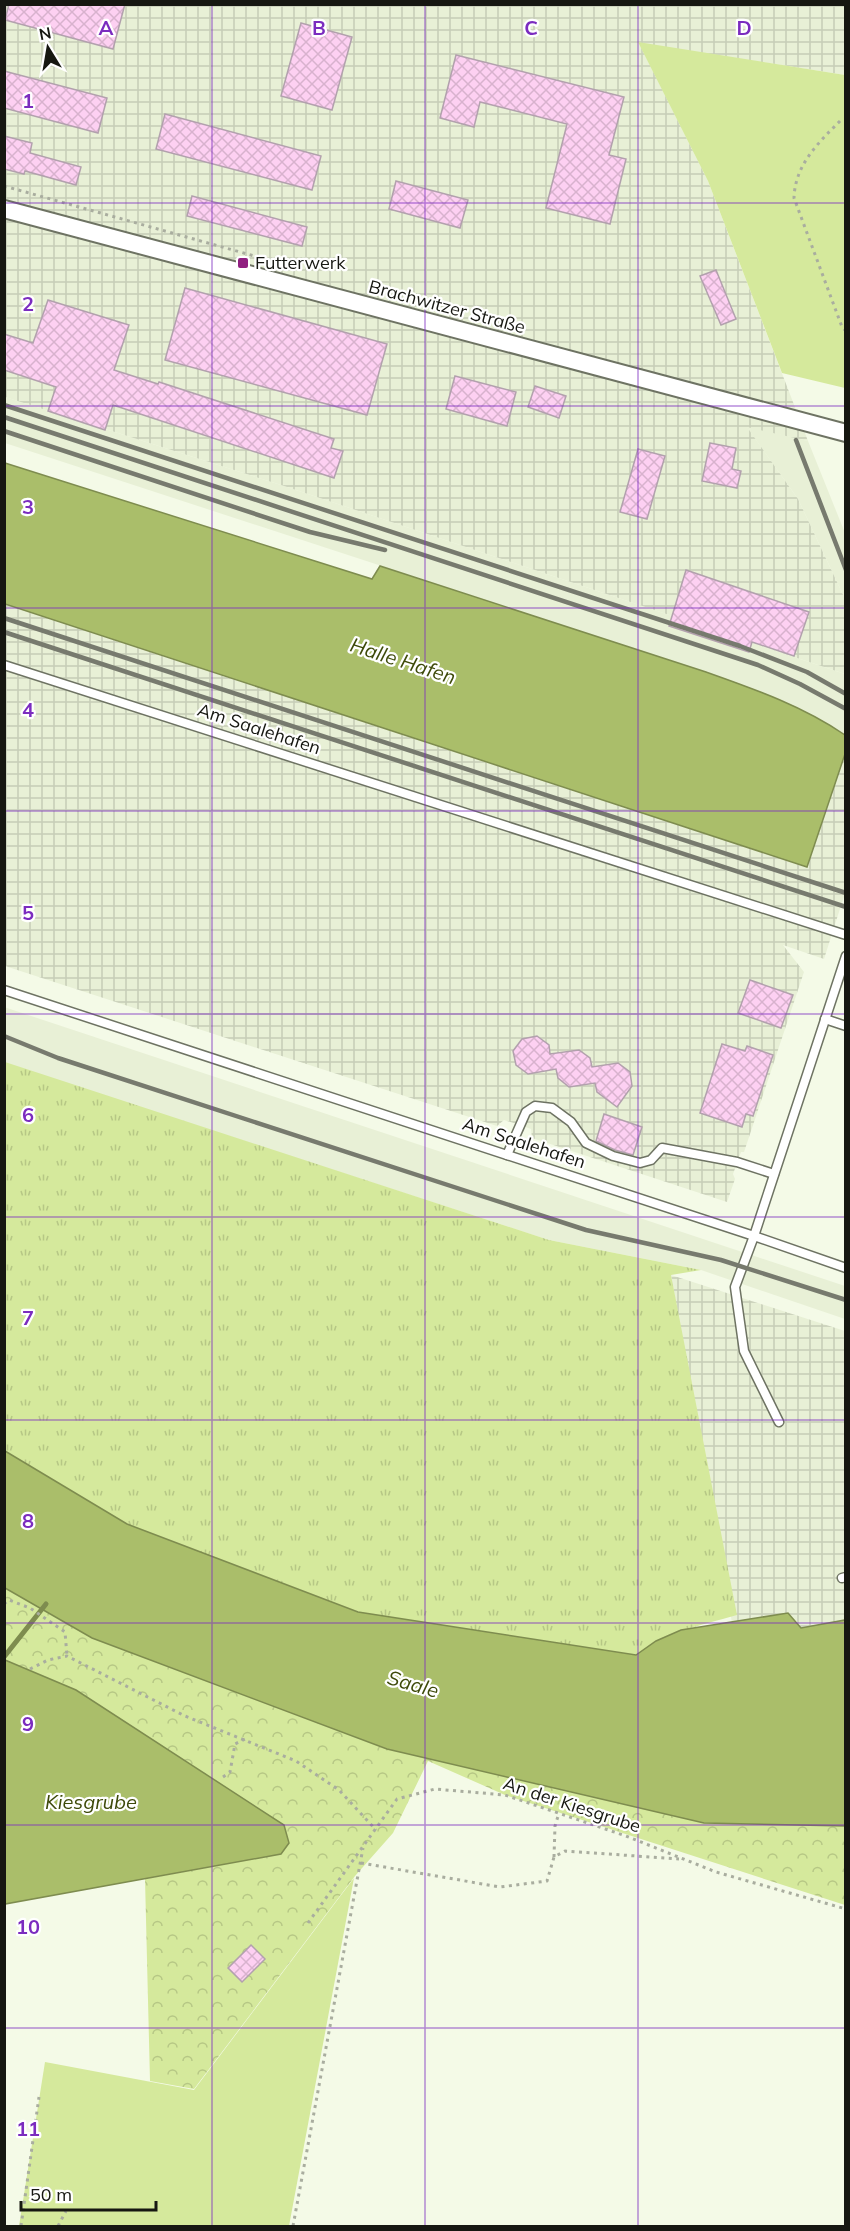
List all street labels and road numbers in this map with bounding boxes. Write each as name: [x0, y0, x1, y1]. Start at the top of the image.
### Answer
street label: Brachwitzer Straße: [366, 275, 528, 338]
street label: Am Saalehafen: [195, 698, 324, 759]
street label: Am Saalehafen: [460, 1112, 589, 1173]
street label: An der Kiesgrube: [501, 1771, 644, 1838]

